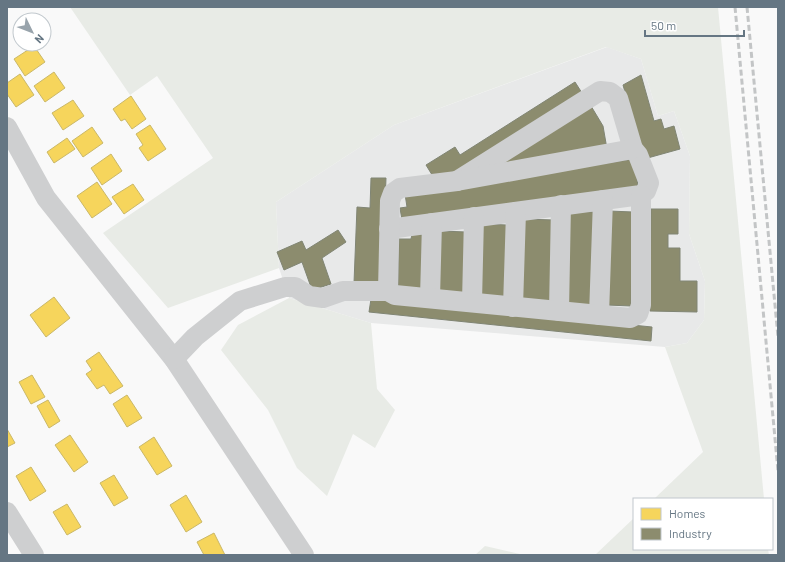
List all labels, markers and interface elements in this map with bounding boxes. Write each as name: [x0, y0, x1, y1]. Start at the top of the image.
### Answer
north arrow: [12, 12, 52, 52]
scale bar: [645, 12, 744, 38]
text: 50 m: [651, 18, 676, 32]
text: N: [32, 32, 47, 46]
legend: [633, 498, 773, 550]
text: Homes: [669, 506, 706, 520]
text: Industry: [669, 526, 712, 540]

